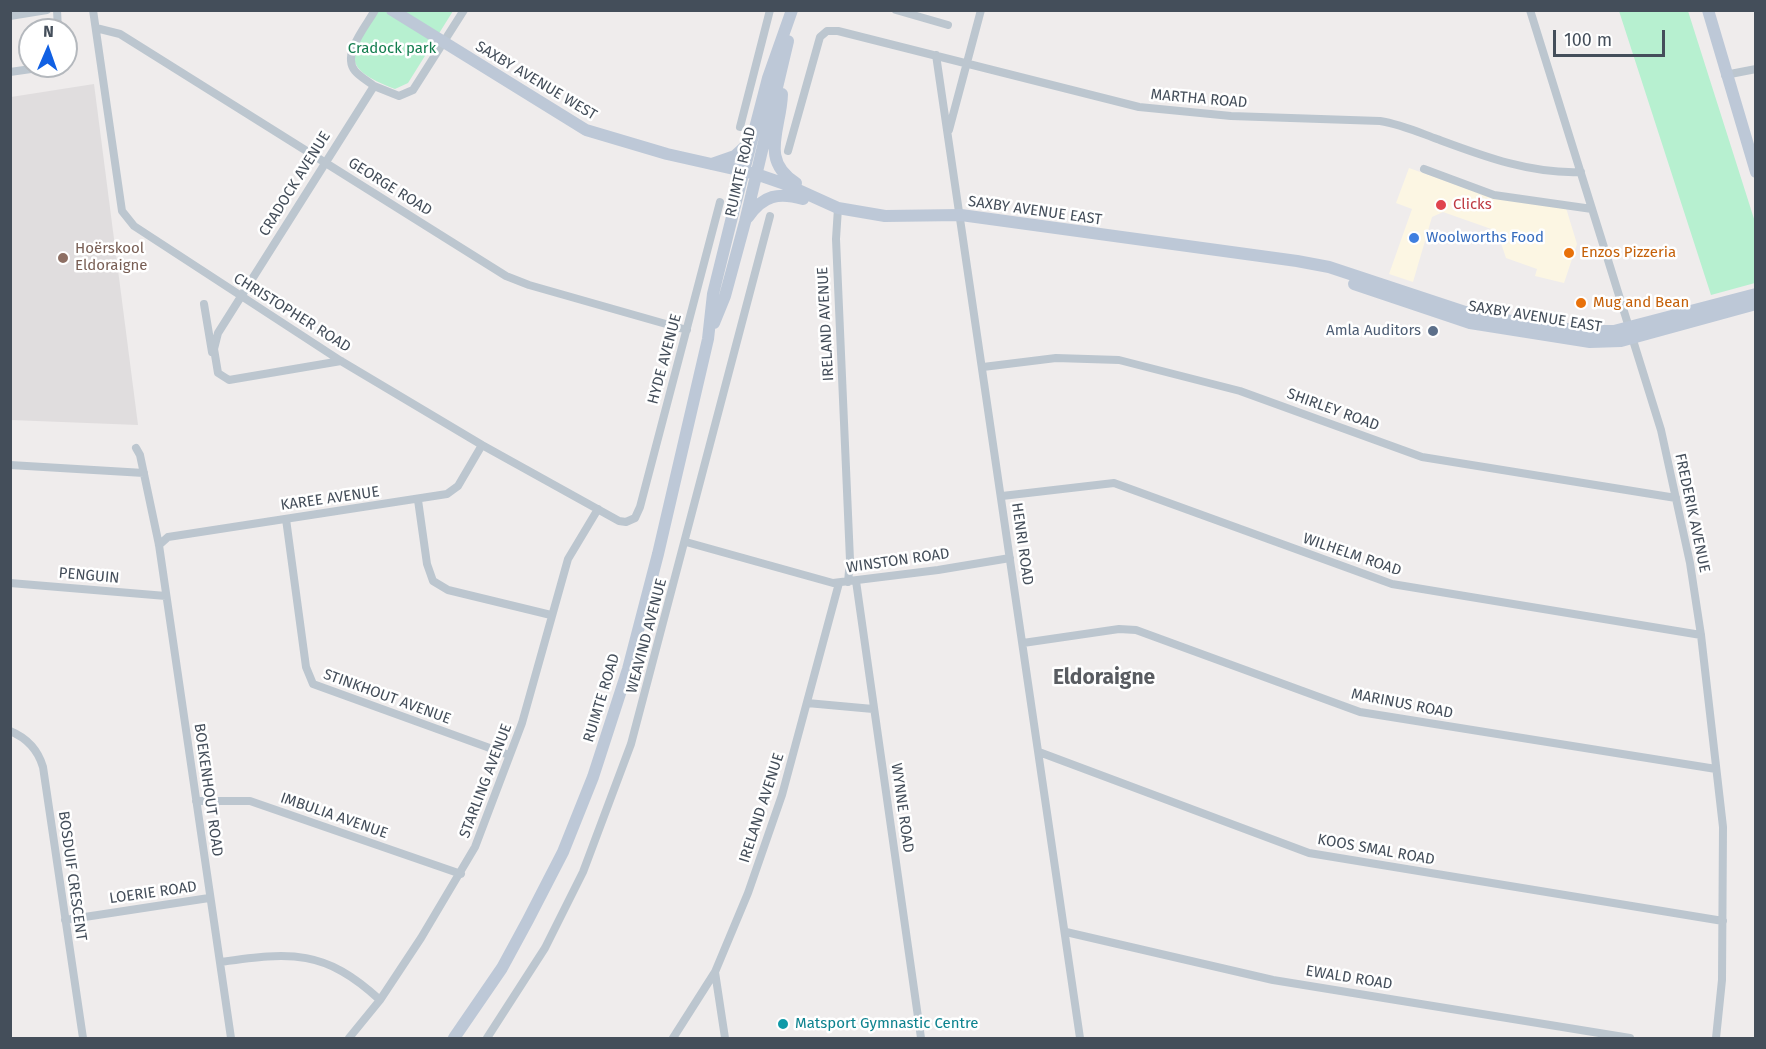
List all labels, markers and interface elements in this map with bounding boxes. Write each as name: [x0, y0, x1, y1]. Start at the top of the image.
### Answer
north arrow: [18, 18, 78, 78]
scale bar: [1556, 18, 1668, 56]
text: N: [43, 22, 54, 41]
text: 100 m: [1564, 29, 1612, 51]
street label: SAXBY AVENUE WEST: [472, 38, 600, 124]
park label: Cradock park: [348, 40, 436, 58]
street label: MARTHA ROAD: [1150, 86, 1248, 112]
street label: RUIMTE ROAD: [722, 125, 760, 219]
street label: CRADOCK AVENUE: [256, 128, 334, 240]
street label: GEORGE ROAD: [345, 154, 435, 220]
street label: SAXBY AVENUE EAST: [967, 193, 1103, 229]
place label: Clicks: [1453, 196, 1492, 214]
marker: Clicks: [1434, 198, 1448, 212]
place label: Woolworths Food: [1426, 229, 1544, 247]
marker: Woolworths Food: [1407, 231, 1421, 245]
place label: Hoërskool Eldoraigne: [75, 240, 147, 275]
place label: Enzos Pizzeria: [1581, 244, 1676, 262]
marker: Enzos Pizzeria: [1562, 246, 1576, 260]
marker: Hoërskool Eldoraigne: [56, 251, 70, 265]
street label: IRELAND AVENUE: [814, 266, 838, 382]
street label: CHRISTOPHER ROAD: [230, 270, 354, 356]
place label: Mug and Bean: [1593, 294, 1689, 312]
marker: Mug and Bean: [1574, 296, 1588, 310]
street label: SAXBY AVENUE EAST: [1467, 298, 1603, 336]
street label: HYDE AVENUE: [644, 312, 686, 406]
place label: Amla Auditors: [1326, 322, 1421, 340]
marker: Amla Auditors: [1426, 324, 1440, 338]
street label: SHIRLEY ROAD: [1284, 385, 1382, 435]
street label: FREDERIK AVENUE: [1671, 452, 1713, 574]
street label: KAREE AVENUE: [279, 483, 381, 515]
street label: HENRI ROAD: [1007, 501, 1037, 587]
street label: WILHELM ROAD: [1300, 530, 1404, 580]
street label: WINSTON ROAD: [845, 545, 951, 577]
street label: PENGUIN: [58, 564, 120, 588]
street label: WEAVIND AVENUE: [623, 576, 671, 696]
street label: RUIMTE ROAD: [580, 651, 624, 745]
district label: Eldoraigne: [1053, 665, 1155, 691]
street label: STINKHOUT AVENUE: [321, 666, 453, 728]
street label: MARINUS ROAD: [1350, 685, 1454, 723]
street label: STARLING AVENUE: [456, 721, 516, 841]
street label: BOEKENHOUT ROAD: [190, 722, 226, 858]
street label: IRELAND AVENUE: [736, 751, 788, 865]
street label: WYNNE ROAD: [887, 762, 917, 854]
street label: IMBULIA AVENUE: [278, 789, 390, 843]
street label: BOSDUIF CRESCENT: [54, 810, 90, 942]
street label: KOOS SMAL ROAD: [1316, 831, 1436, 869]
street label: LOERIE ROAD: [108, 878, 198, 908]
street label: EWALD ROAD: [1304, 962, 1394, 994]
place label: Matsport Gymnastic Centre: [795, 1015, 978, 1033]
marker: Matsport Gymnastic Centre: [776, 1017, 790, 1031]

